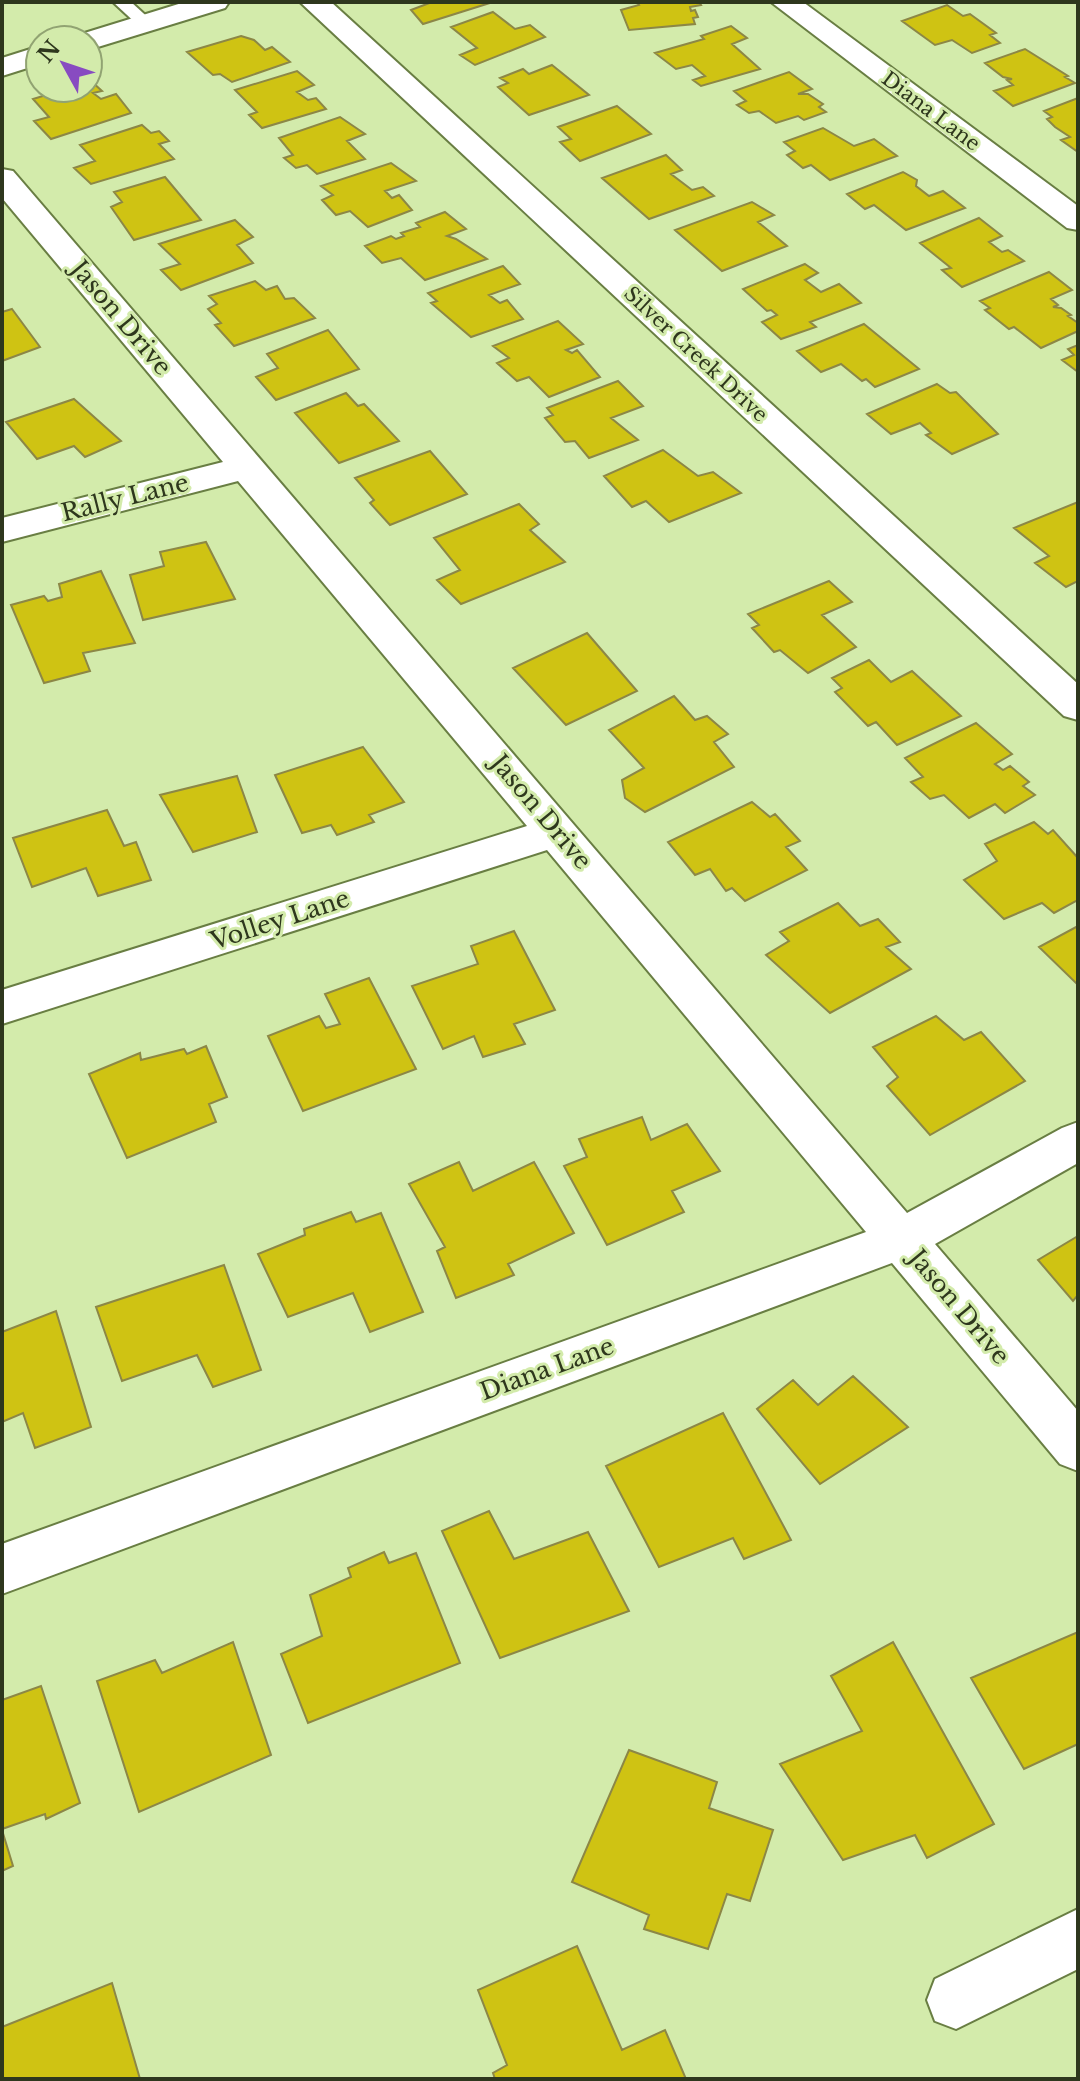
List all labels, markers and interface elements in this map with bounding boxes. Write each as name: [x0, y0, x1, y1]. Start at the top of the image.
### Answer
north arrow: [24, 24, 104, 104]
text: N: [32, 35, 66, 68]
street label: Diana Lane: [877, 66, 985, 156]
street label: Jason Drive: [63, 252, 178, 381]
street label: Silver Creek Drive: [619, 281, 773, 427]
street label: Rally Lane: [58, 468, 192, 527]
street label: Jason Drive: [483, 746, 598, 875]
street label: Volley Lane: [206, 883, 353, 956]
street label: Jason Drive: [901, 1241, 1016, 1370]
street label: Diana Lane: [476, 1331, 618, 1406]

